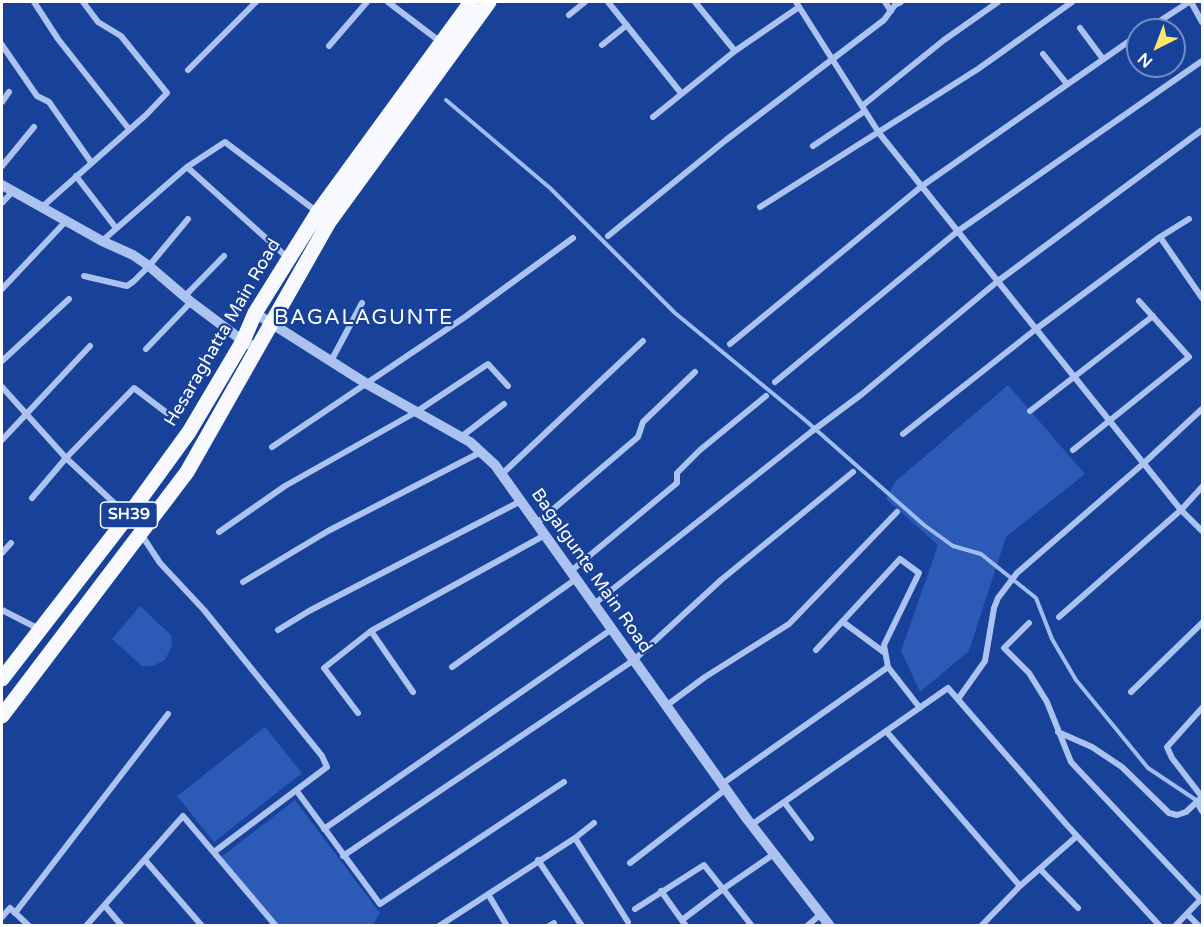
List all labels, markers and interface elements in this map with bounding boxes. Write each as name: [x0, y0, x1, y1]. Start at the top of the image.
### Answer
north arrow: [1126, 18, 1186, 78]
text: N: [1134, 48, 1157, 72]
street label: Hesaraghatta Main Road: [160, 235, 286, 431]
district label: BAGALAGUNTE: [274, 305, 454, 331]
street label: Bagalgunte Main Road: [526, 484, 656, 658]
road number: SH39: [100, 502, 158, 528]

